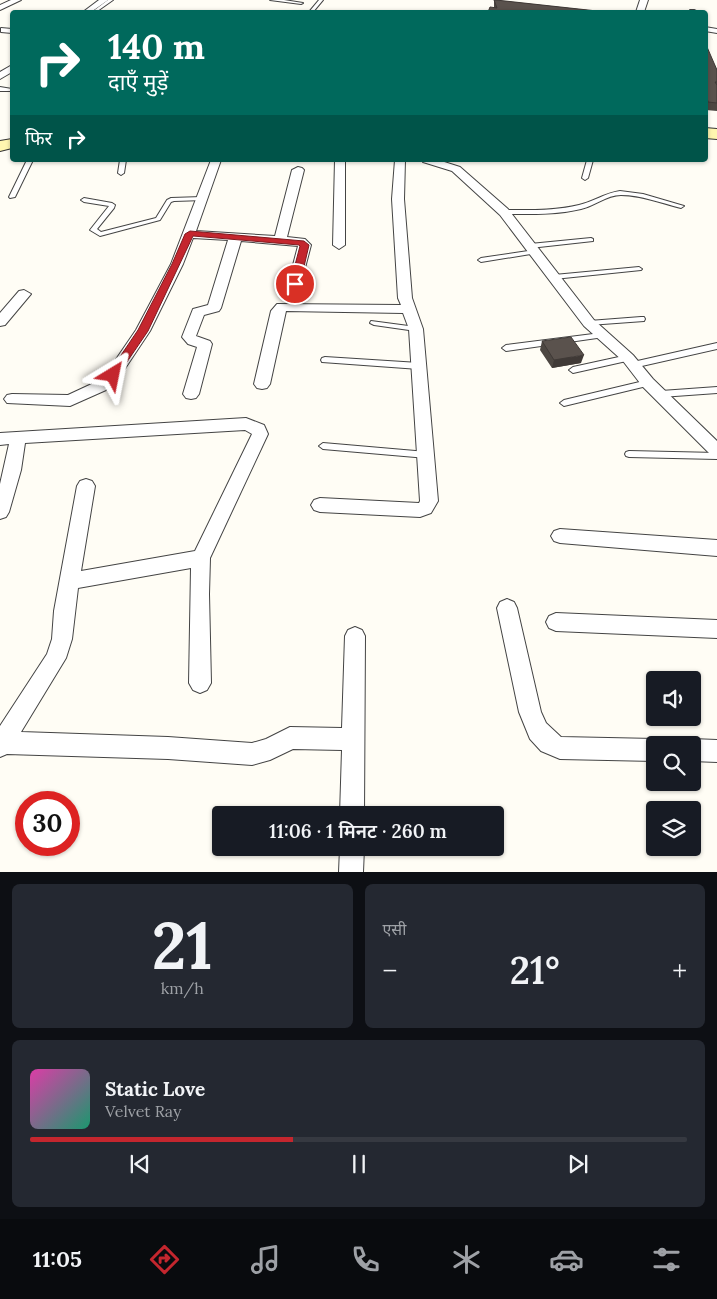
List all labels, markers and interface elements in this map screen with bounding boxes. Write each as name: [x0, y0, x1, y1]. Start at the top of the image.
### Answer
text: 140 m: [108, 24, 205, 69]
icon: right: [25, 30, 90, 95]
text: दाएँ मुड़ें: [108, 68, 168, 96]
icon: right: [62, 125, 90, 153]
text: फिर: [25, 126, 52, 150]
pin: [274, 263, 316, 305]
icon: arrive: [281, 270, 309, 298]
position arrow: [86, 348, 138, 400]
map controls: [646, 671, 701, 856]
button: sound: [646, 671, 701, 726]
button: search: [646, 736, 701, 791]
speed limit sign: 30: [15, 791, 80, 856]
button: layers: [646, 801, 701, 856]
text: 11:06 · 1 मिनट · 260 m: [269, 819, 447, 843]
text: 21: [152, 904, 213, 987]
text: एसी: [383, 919, 406, 939]
text: 21°: [510, 946, 560, 994]
text: −: [383, 953, 397, 989]
text: +: [672, 953, 687, 989]
text: km/h: [161, 978, 204, 998]
text: Static Love: [105, 1077, 205, 1101]
text: Velvet Ray: [105, 1101, 181, 1121]
icon: previous: [126, 1150, 154, 1178]
icon: pause: [345, 1150, 373, 1178]
icon: next: [564, 1150, 592, 1178]
icon: directions: [147, 1242, 182, 1277]
icon: music: [248, 1242, 283, 1277]
icon: phone: [348, 1242, 383, 1277]
icon: climate: [449, 1242, 484, 1277]
icon: car: [549, 1242, 584, 1277]
icon: filters: [649, 1242, 684, 1277]
text: 11:05: [33, 1245, 82, 1273]

